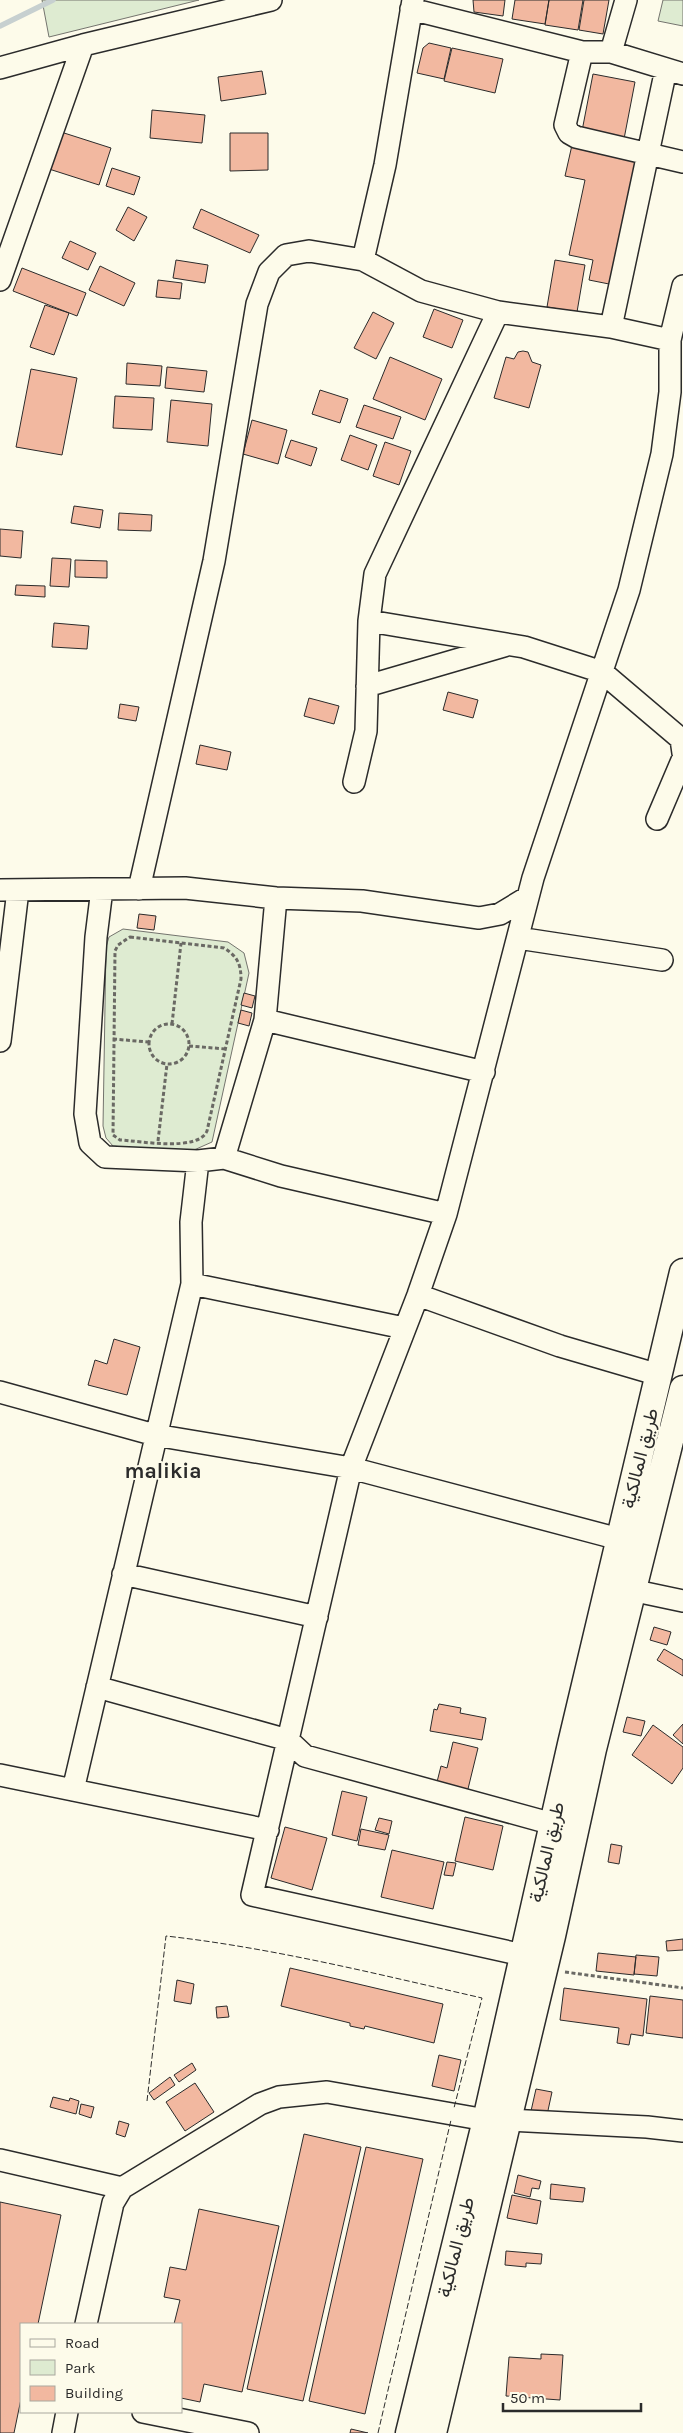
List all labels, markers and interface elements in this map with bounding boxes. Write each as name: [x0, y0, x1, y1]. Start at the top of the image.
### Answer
street label: طريق المالكية: [617, 1406, 663, 1511]
district label: malikia: [124, 1459, 202, 1483]
street label: طريق المالكية: [525, 1800, 569, 1905]
street label: طريق المالكية: [433, 2195, 479, 2300]
legend: [20, 2323, 182, 2413]
text: Road: [65, 2334, 100, 2352]
text: Park: [65, 2359, 95, 2377]
scale bar: [503, 2380, 640, 2412]
text: Building: [65, 2384, 123, 2402]
text: 50 m: [510, 2389, 545, 2407]

